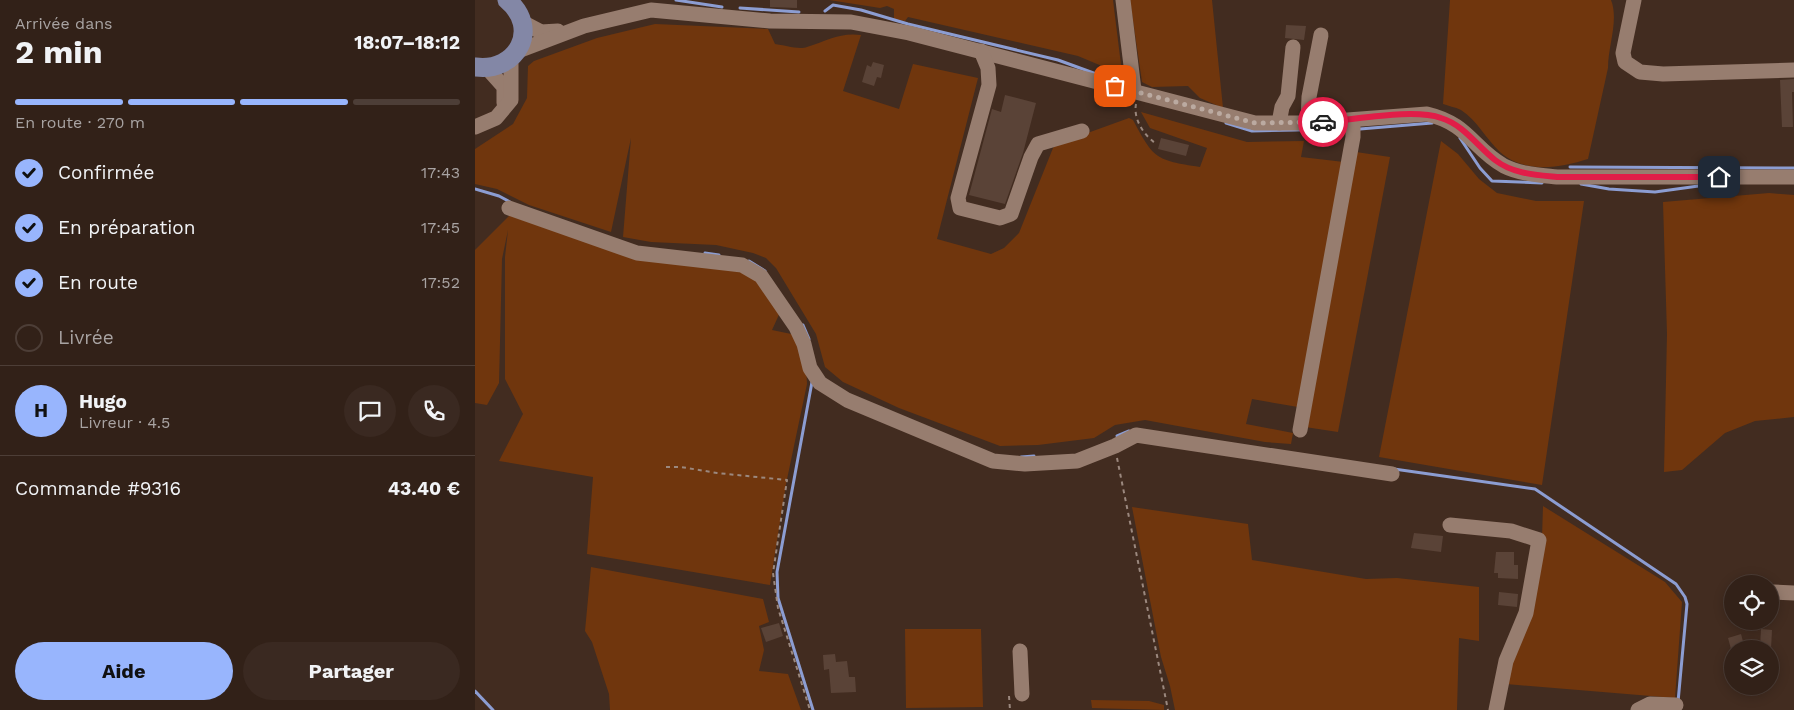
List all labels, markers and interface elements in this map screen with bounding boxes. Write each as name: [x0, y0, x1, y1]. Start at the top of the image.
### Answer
text: Arrivée dans: [15, 14, 113, 33]
text: 18:07–18:12: [354, 31, 460, 54]
text: 2 min: [15, 33, 103, 71]
pin: [1094, 65, 1136, 107]
icon: bag: [1101, 72, 1129, 100]
courier: [1298, 97, 1348, 147]
icon: car: [1309, 108, 1337, 136]
text: En route · 270 m: [15, 113, 145, 132]
pin: [1698, 156, 1740, 198]
icon: check: [15, 159, 43, 187]
text: Confirmée: [58, 161, 154, 184]
text: 17:43: [421, 163, 460, 182]
icon: home: [1705, 163, 1733, 191]
icon: check: [15, 214, 43, 242]
text: En préparation: [58, 216, 195, 239]
text: 17:45: [421, 218, 460, 237]
icon: check: [15, 269, 43, 297]
text: En route: [58, 271, 138, 294]
text: 17:52: [421, 273, 460, 292]
text: Livrée: [58, 326, 114, 349]
button: chat: [344, 385, 396, 437]
button: phone: [408, 385, 460, 437]
text: Hugo: [79, 390, 127, 413]
text: H: [34, 399, 48, 422]
text: Livreur · 4.5: [79, 413, 170, 432]
text: Commande #9316: [15, 477, 181, 500]
text: 43.40 €: [388, 477, 460, 500]
map controls: [1724, 575, 1779, 695]
button: locate: [1724, 575, 1779, 630]
button: layers: [1724, 640, 1779, 695]
button: Aide: [15, 642, 233, 700]
button: Partager: [243, 642, 460, 700]

